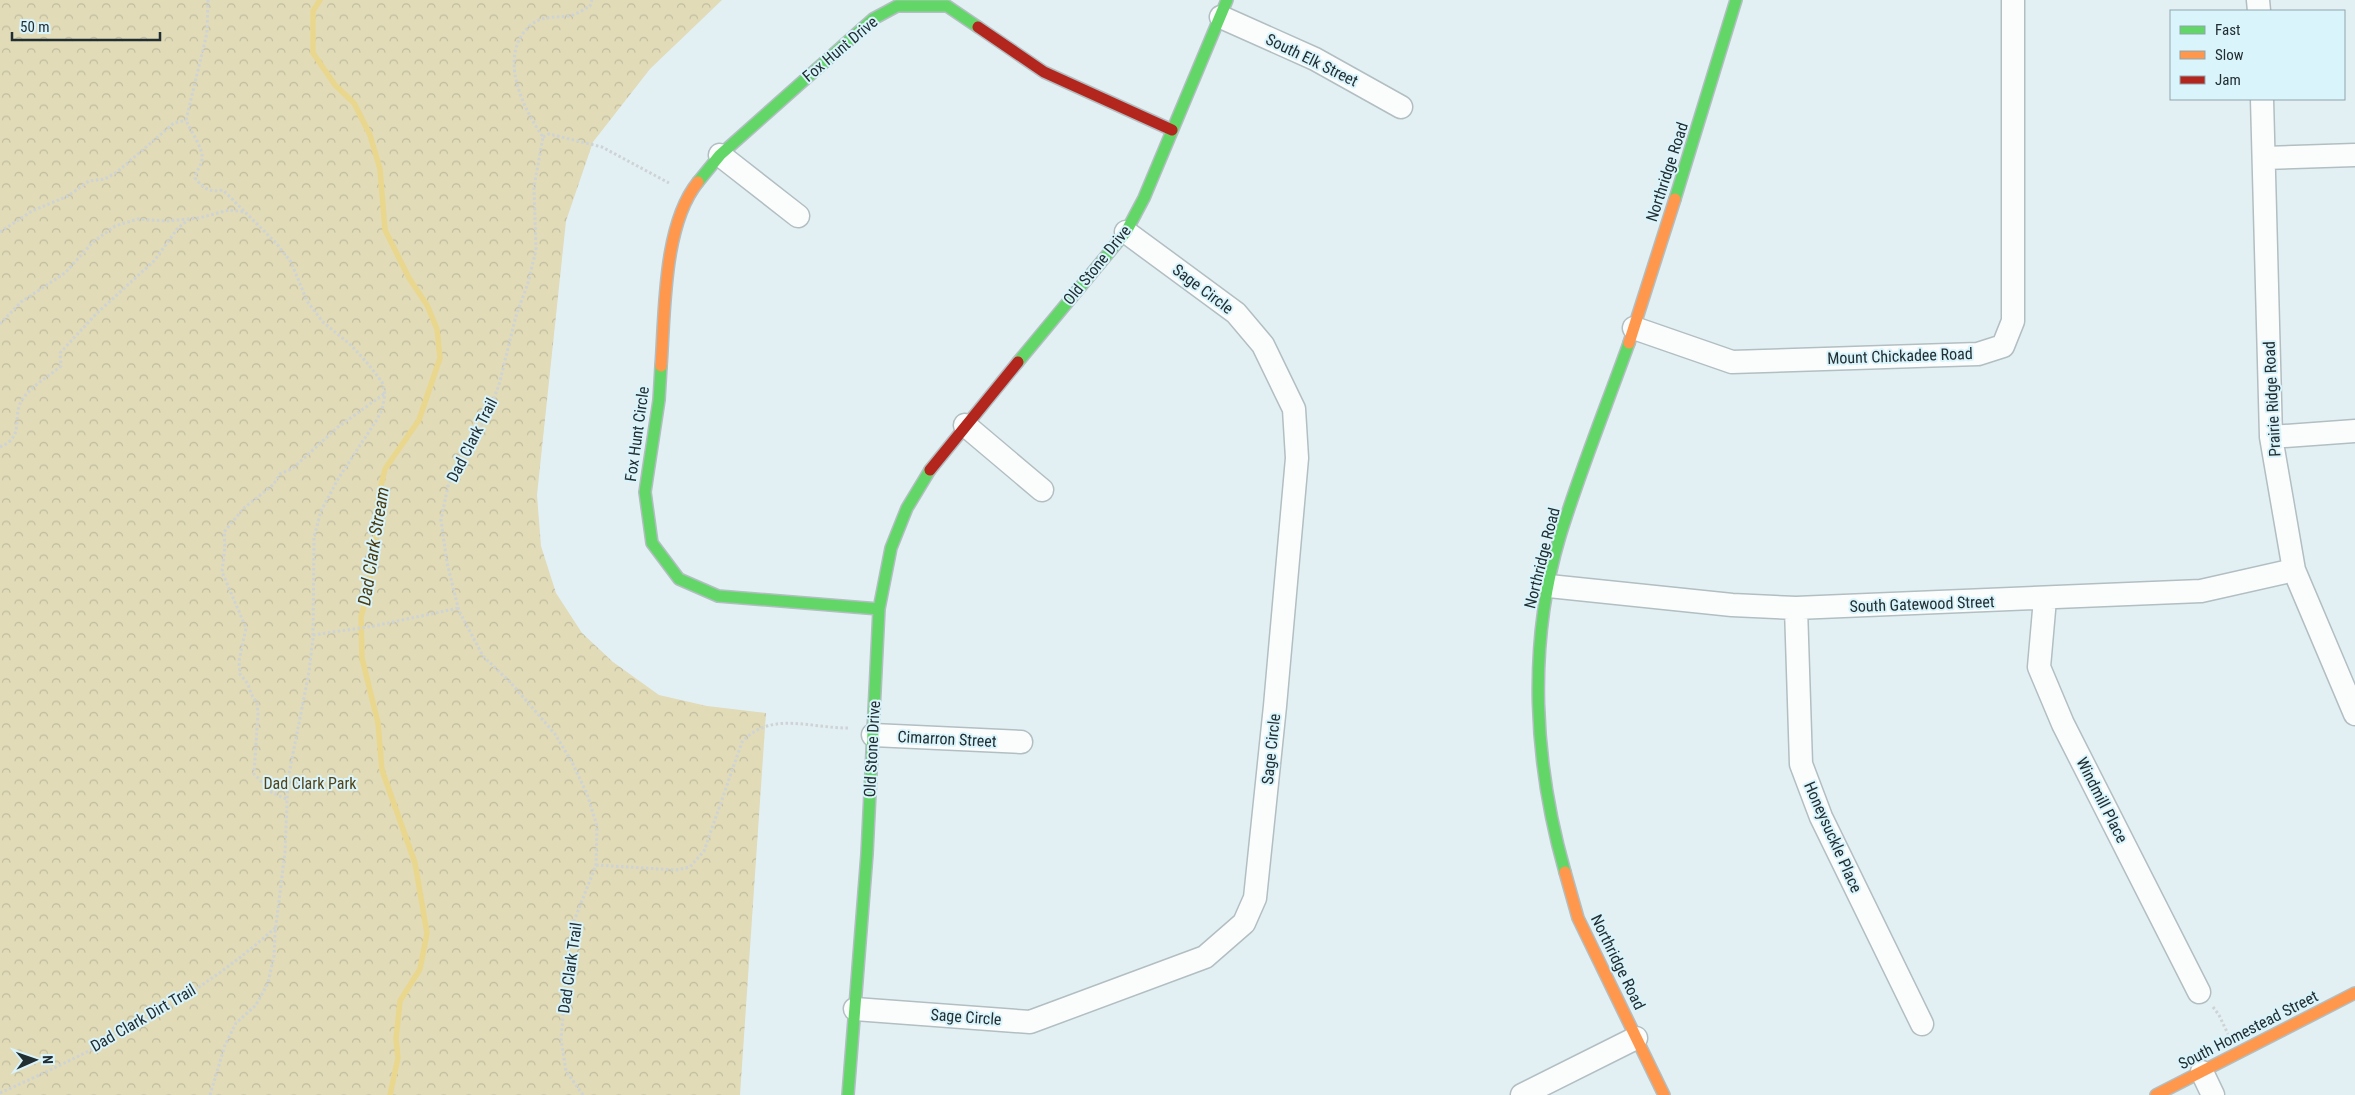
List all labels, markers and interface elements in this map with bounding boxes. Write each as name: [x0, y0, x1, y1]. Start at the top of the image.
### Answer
scale bar: [12, 10, 160, 42]
legend: [2170, 10, 2345, 100]
street label: Fox Hunt Drive: [799, 12, 881, 86]
text: 50 m: [20, 18, 50, 36]
text: Fast: [2215, 21, 2240, 39]
street label: South Elk Street: [1263, 29, 1361, 91]
text: Slow: [2215, 46, 2244, 64]
text: Jam: [2215, 71, 2241, 89]
street label: Northridge Road: [1642, 120, 1692, 224]
street label: Old Stone Drive: [1059, 221, 1135, 309]
street label: Sage Circle: [1169, 260, 1237, 318]
street label: Prairie Ridge Road: [2259, 341, 2285, 457]
street label: Mount Chickadee Road: [1827, 344, 1973, 368]
street label: Fox Hunt Circle: [621, 385, 653, 483]
street label: Dad Clark Trail: [443, 395, 501, 485]
water label: Dad Clark Stream: [353, 485, 393, 607]
street label: Northridge Road: [1520, 506, 1564, 610]
street label: South Gatewood Street: [1849, 592, 1995, 616]
street label: Old Stone Drive: [860, 700, 884, 798]
street label: Sage Circle: [1258, 713, 1284, 785]
street label: Cimarron Street: [897, 727, 997, 751]
street label: Windmill Place: [2072, 754, 2132, 846]
park label: Dad Clark Park: [263, 774, 357, 793]
street label: Honeysuckle Place: [1800, 779, 1866, 895]
street label: Northridge Road: [1587, 911, 1649, 1013]
street label: Dad Clark Trail: [554, 921, 586, 1015]
street label: Dad Clark Dirt Trail: [87, 980, 199, 1056]
street label: South Homestead Street: [2175, 986, 2321, 1073]
street label: Sage Circle: [930, 1005, 1002, 1029]
north arrow: [10, 1035, 60, 1085]
text: N: [40, 1055, 56, 1064]

